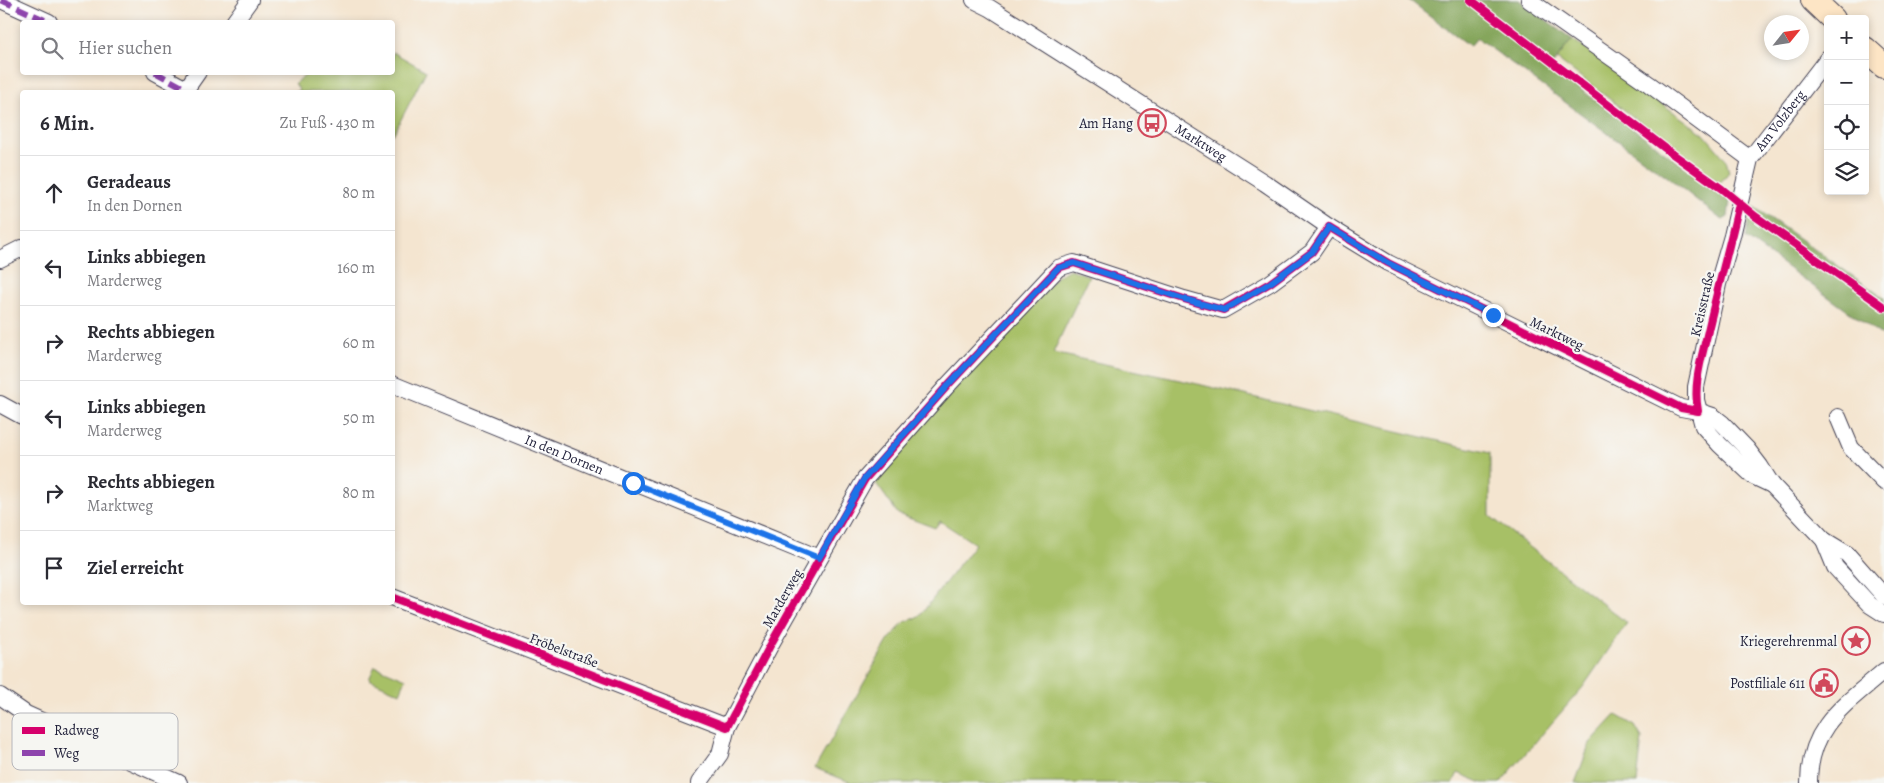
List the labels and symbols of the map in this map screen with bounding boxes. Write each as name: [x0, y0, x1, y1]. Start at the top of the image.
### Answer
north arrow: [1764, 15, 1809, 60]
street label: Am Volzberg: [1750, 86, 1810, 156]
bus stop icon: Am Hang: [1137, 108, 1167, 138]
place label: Am Hang: [1078, 114, 1133, 133]
street label: Marktweg: [1171, 119, 1230, 166]
street label: Kreisstraße: [1686, 270, 1719, 339]
route end: [1482, 304, 1505, 327]
street label: Marktweg: [1527, 312, 1587, 355]
street label: In den Dornen: [522, 430, 607, 479]
route start: [622, 472, 645, 495]
street label: Marderweg: [758, 565, 807, 631]
place icon: Kriegerehrenmal: [1841, 626, 1871, 656]
street label: Fröbelstraße: [527, 629, 601, 672]
place label: Kriegerehrenmal: [1740, 632, 1838, 651]
public building icon: Postfiliale 611: [1809, 668, 1839, 698]
place label: Postfiliale 611: [1730, 674, 1805, 693]
legend: [12, 713, 178, 770]
text: Radweg: [54, 721, 99, 740]
text: Weg: [53, 744, 79, 763]

